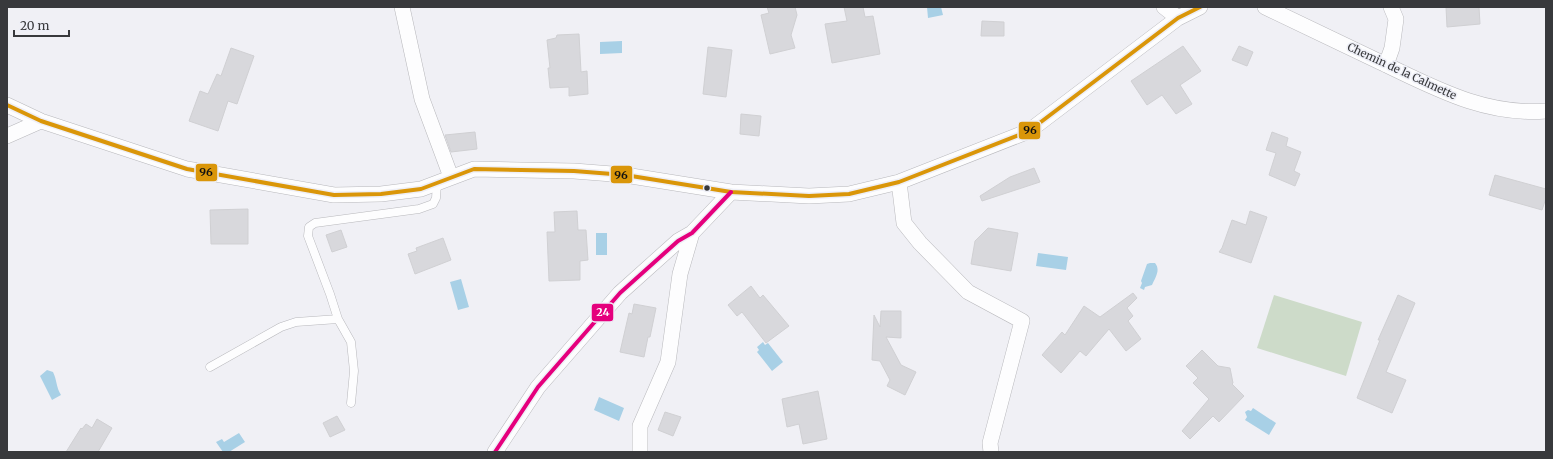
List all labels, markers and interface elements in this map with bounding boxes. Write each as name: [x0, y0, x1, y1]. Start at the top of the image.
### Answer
scale bar: [14, 12, 69, 38]
text: 20 m: [20, 18, 49, 33]
street label: Chemin de la Calmette: [1345, 40, 1459, 103]
line badge: 96: [1018, 121, 1041, 140]
text: 96: [1023, 123, 1037, 137]
line badge: 96: [195, 163, 218, 182]
text: 96: [199, 165, 213, 179]
line badge: 96: [610, 165, 633, 184]
text: 96: [614, 168, 628, 182]
unlabelled marker: [702, 183, 712, 193]
line badge: 24: [591, 303, 614, 322]
text: 24: [596, 305, 610, 319]

